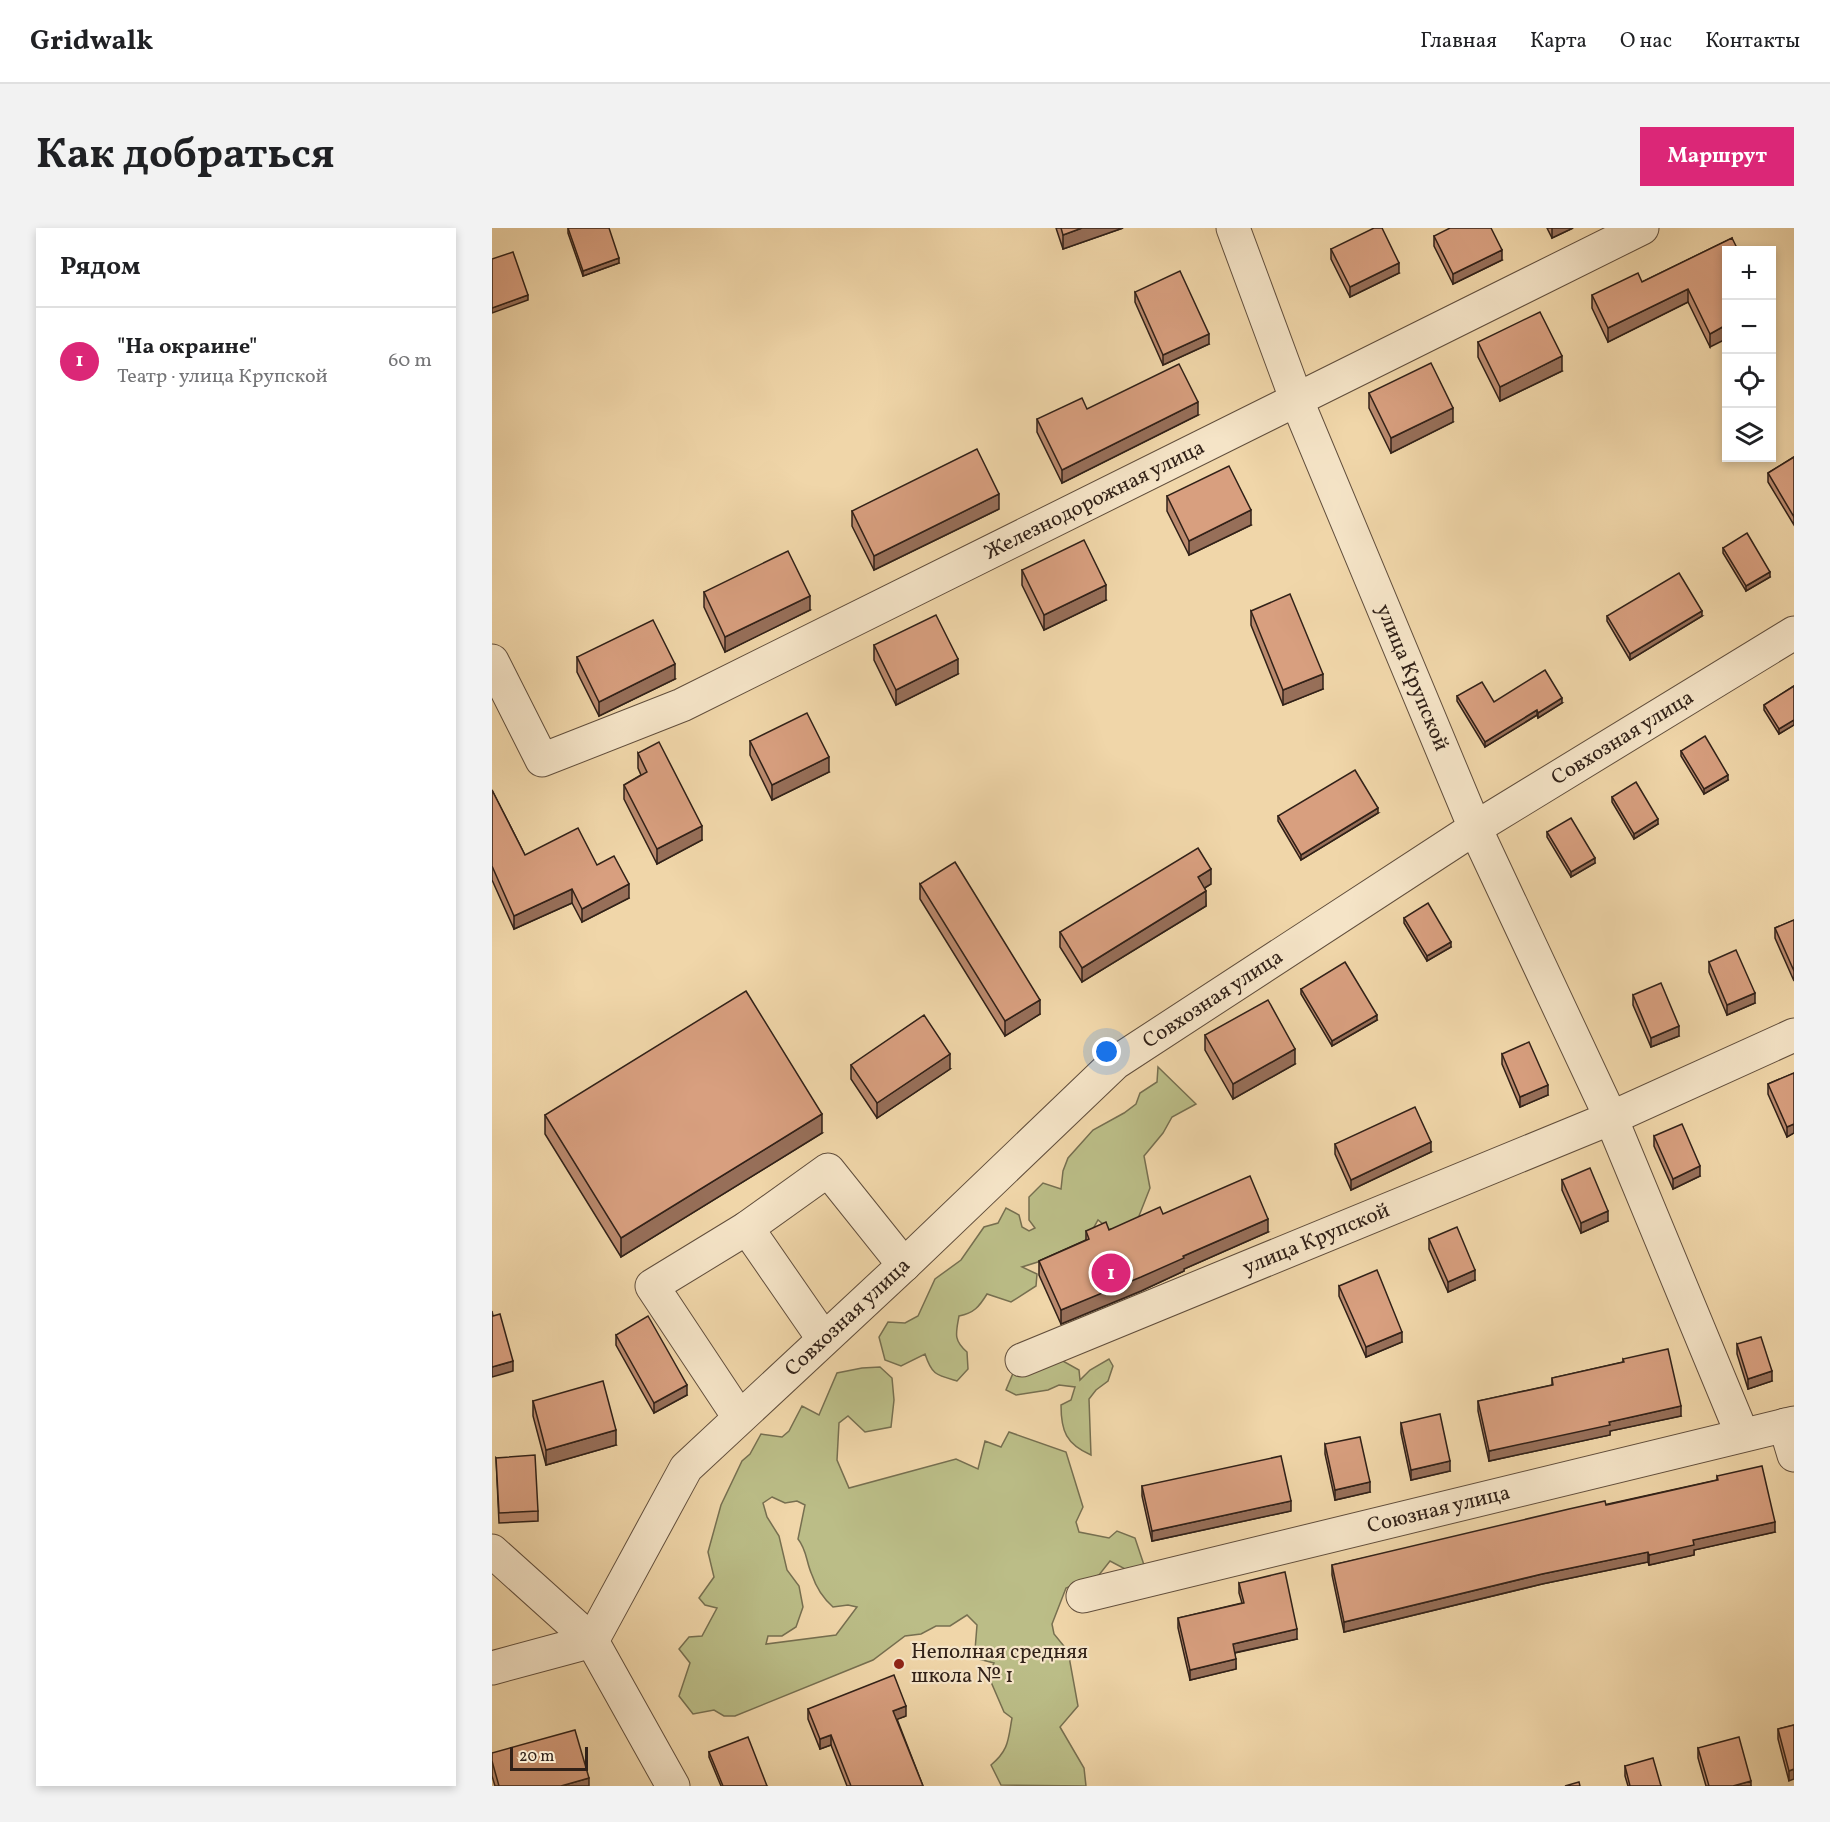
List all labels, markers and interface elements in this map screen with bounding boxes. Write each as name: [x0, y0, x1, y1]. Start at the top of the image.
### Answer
text: Gridwalk: [30, 22, 153, 61]
text: Главная: [1420, 27, 1497, 56]
text: Карта: [1530, 27, 1587, 56]
text: О нас: [1620, 27, 1672, 56]
text: Контакты: [1705, 27, 1800, 56]
text: Как добраться: [36, 127, 335, 186]
button: Маршрут: [1640, 127, 1794, 186]
map controls: [1722, 246, 1776, 462]
button: +: [1722, 246, 1776, 300]
text: Рядом: [60, 249, 140, 285]
button: −: [1722, 300, 1776, 354]
text: "На окраине": [117, 332, 257, 363]
text: 1: [75, 347, 84, 375]
text: 60 m: [388, 347, 432, 375]
button: locate: [1722, 354, 1776, 408]
text: Театр · улица Крупской: [117, 363, 328, 391]
button: layers: [1722, 408, 1776, 462]
street label: Железнодорожная улица: [979, 433, 1210, 567]
street label: улица Крупской: [1369, 600, 1456, 756]
street label: Совхозная улица: [1546, 683, 1699, 792]
street label: Совхозная улица: [1137, 943, 1289, 1056]
your location: [1092, 1037, 1121, 1066]
street label: улица Крупской: [1238, 1196, 1394, 1282]
pin: 1: [1092, 1250, 1130, 1296]
street label: Совхозная улица: [778, 1251, 917, 1383]
street label: Союзная улица: [1364, 1478, 1513, 1541]
place label: Неполная средняя школа № 1: [911, 1638, 1088, 1691]
marker: Неполная средняя школа № 1: [892, 1657, 906, 1671]
scale bar: [510, 1744, 588, 1772]
text: 20 m: [519, 1746, 554, 1768]

